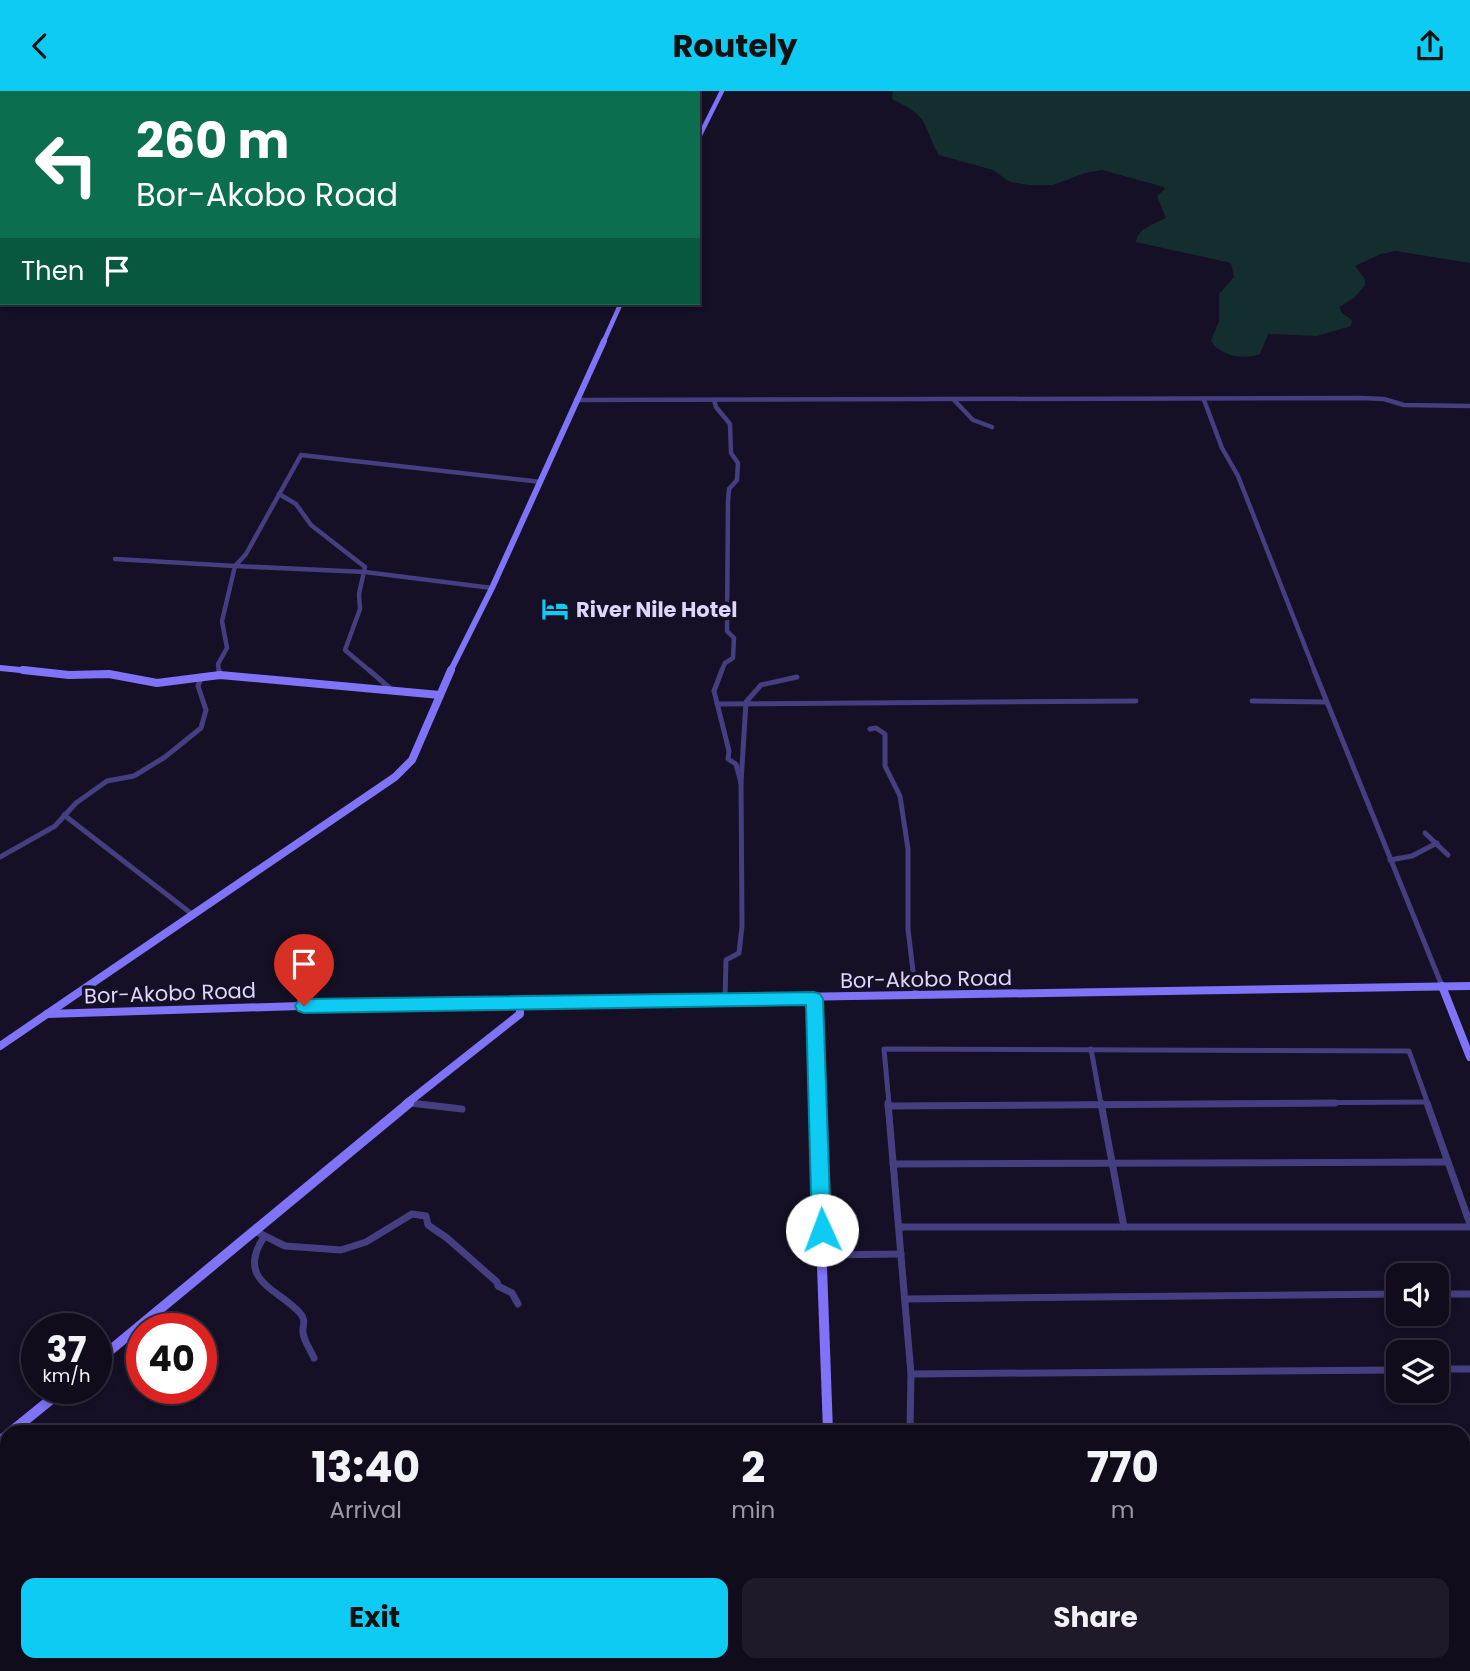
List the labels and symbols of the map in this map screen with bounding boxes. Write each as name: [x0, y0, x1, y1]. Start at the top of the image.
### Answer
hotel icon: River Nile Hotel: [540, 594, 570, 624]
place label: River Nile Hotel: [576, 595, 737, 624]
pin: [274, 934, 334, 1006]
street label: Bor-Akobo Road: [840, 963, 1012, 995]
street label: Bor-Akobo Road: [84, 976, 256, 1010]
position arrow: [785, 1193, 859, 1267]
speed limit sign: 40: [126, 1313, 217, 1404]

